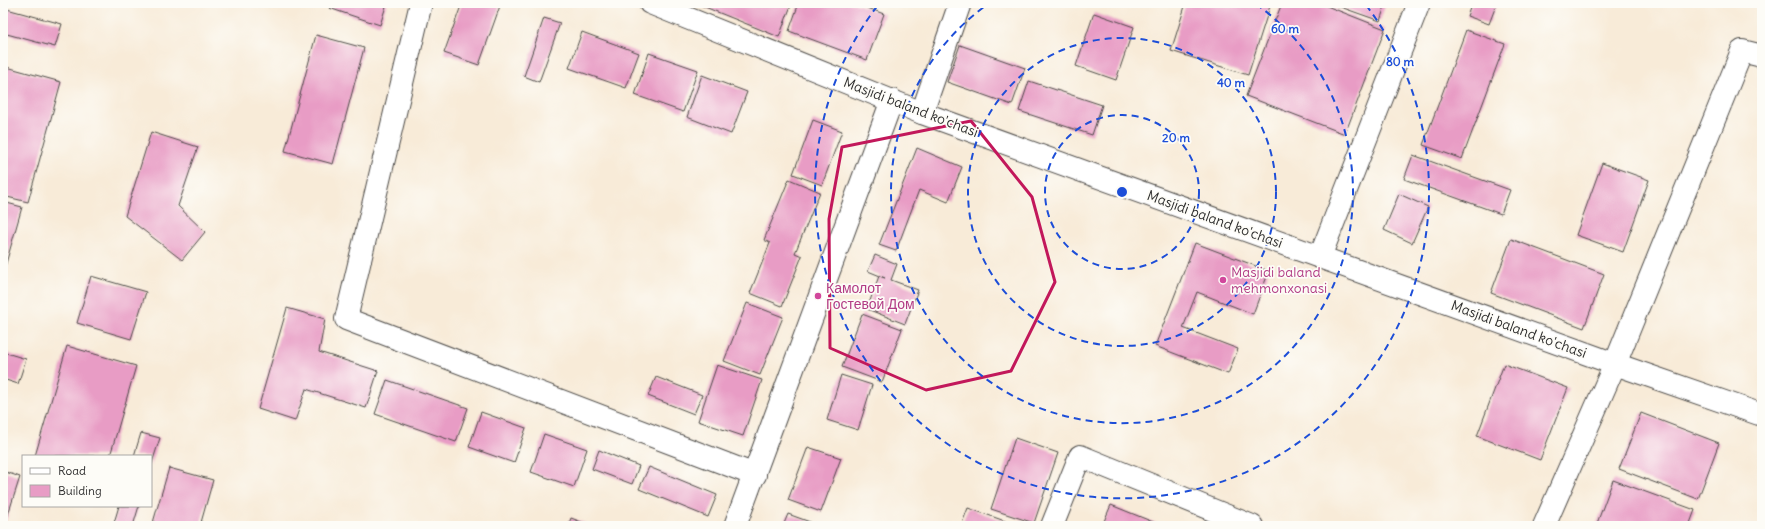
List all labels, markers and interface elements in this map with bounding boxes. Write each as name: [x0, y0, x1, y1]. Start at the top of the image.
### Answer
text: 60 m: [1271, 21, 1300, 36]
text: 80 m: [1386, 54, 1415, 69]
street label: Masjidi baland ko'chasi: [841, 73, 981, 141]
text: 40 m: [1217, 75, 1246, 90]
text: 20 m: [1162, 130, 1190, 145]
centre of rings: [1115, 185, 1129, 199]
street label: Masjidi baland ko'chasi: [1145, 186, 1285, 252]
place label: Masjidi baland mehmonxonasi: [1231, 263, 1327, 297]
marker: Masjidi baland mehmonxonasi: [1218, 275, 1228, 285]
place label: Камолот Гостевой Дом: [826, 279, 915, 313]
marker: Камолот Гостевой Дом: [813, 291, 823, 301]
street label: Masjidi baland ko'chasi: [1449, 296, 1589, 362]
legend: [22, 455, 152, 507]
text: Road: [58, 463, 86, 478]
text: Building: [58, 483, 102, 498]

